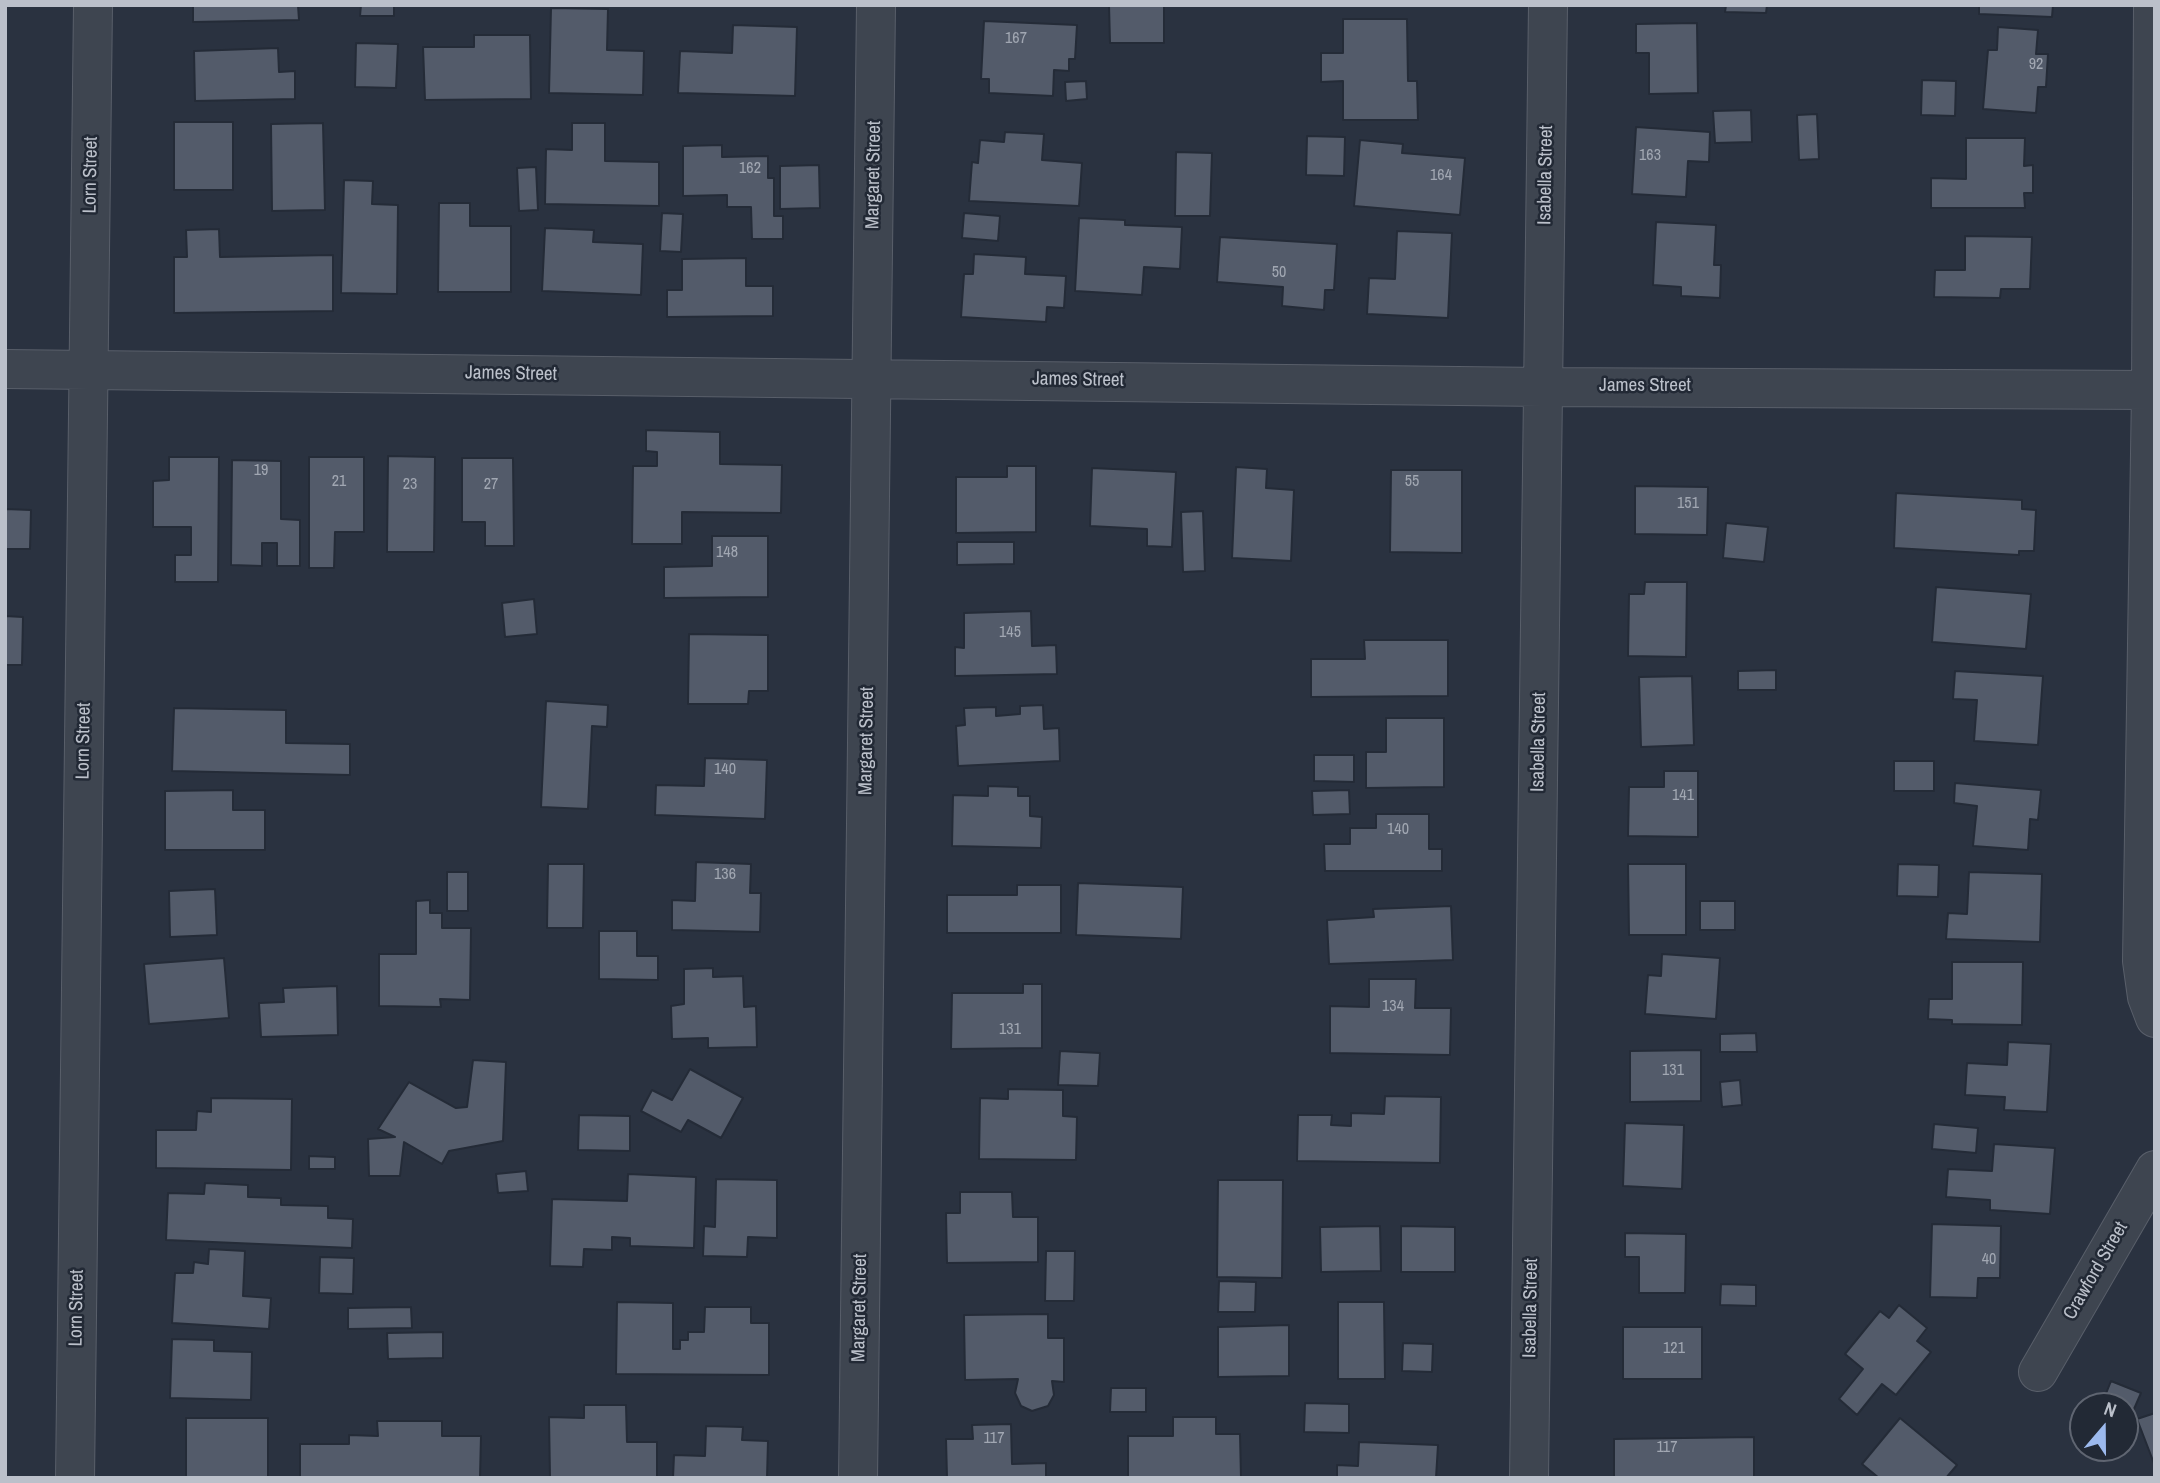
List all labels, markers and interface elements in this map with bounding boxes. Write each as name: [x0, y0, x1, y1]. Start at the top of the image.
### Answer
house number: 167: [1005, 29, 1027, 49]
house number: 92: [2029, 55, 2043, 75]
street label: Margaret Street: [862, 121, 886, 229]
street label: Isabella Street: [1534, 125, 1558, 225]
street label: Lorn Street: [79, 136, 103, 214]
house number: 163: [1639, 146, 1661, 166]
house number: 162: [739, 159, 761, 179]
house number: 164: [1430, 166, 1452, 186]
house number: 50: [1272, 263, 1286, 283]
street label: James Street: [465, 362, 557, 386]
street label: James Street: [1032, 368, 1124, 392]
street label: James Street: [1599, 375, 1691, 397]
house number: 19: [254, 461, 268, 481]
house number: 21: [332, 472, 346, 492]
house number: 55: [1405, 472, 1419, 492]
house number: 23: [403, 475, 417, 495]
house number: 27: [484, 475, 498, 495]
house number: 151: [1677, 494, 1699, 514]
house number: 148: [716, 543, 738, 563]
house number: 145: [999, 623, 1021, 643]
street label: Margaret Street: [855, 687, 879, 795]
street label: Isabella Street: [1527, 692, 1551, 792]
street label: Lorn Street: [72, 702, 96, 780]
house number: 140: [714, 760, 736, 780]
house number: 141: [1672, 786, 1694, 806]
house number: 140: [1387, 820, 1409, 840]
house number: 136: [714, 865, 736, 885]
house number: 134: [1382, 997, 1404, 1017]
house number: 131: [999, 1020, 1021, 1040]
house number: 131: [1662, 1061, 1684, 1081]
street label: Crawford Street: [2059, 1218, 2133, 1324]
house number: 40: [1982, 1250, 1996, 1270]
street label: Margaret Street: [848, 1254, 872, 1362]
street label: Isabella Street: [1519, 1258, 1543, 1358]
street label: Lorn Street: [65, 1269, 89, 1347]
house number: 121: [1663, 1339, 1685, 1359]
north arrow: [2069, 1392, 2139, 1462]
text: N: [2101, 1395, 2120, 1423]
house number: 117: [984, 1429, 1004, 1449]
house number: 117: [1657, 1438, 1677, 1458]

